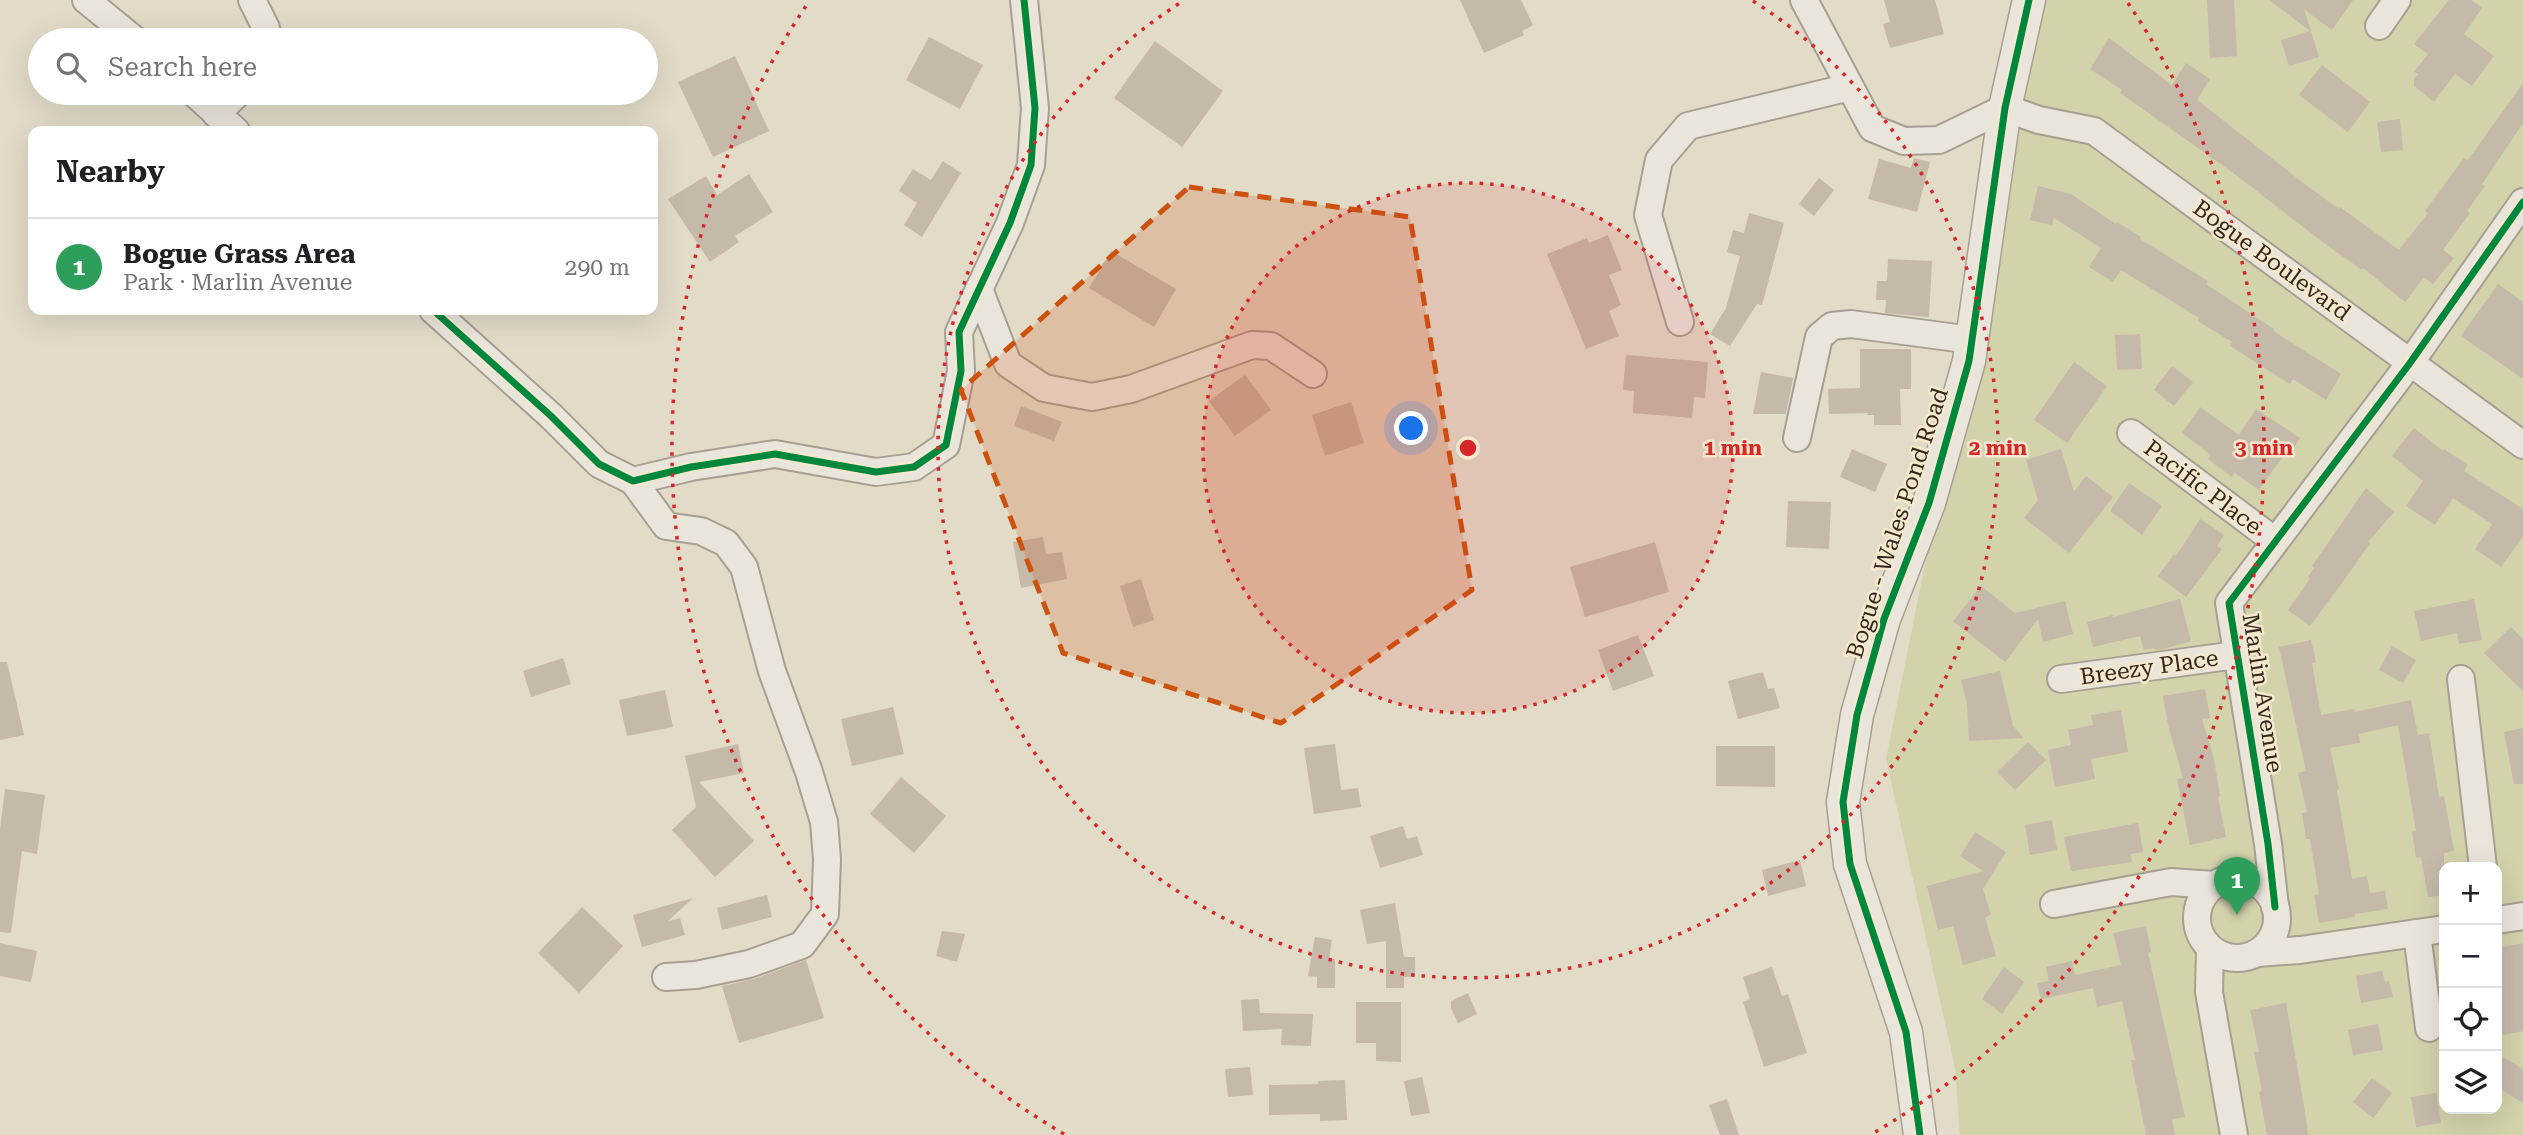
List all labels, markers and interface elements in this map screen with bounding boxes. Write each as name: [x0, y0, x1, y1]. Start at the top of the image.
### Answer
search box: [28, 28, 658, 105]
icon: search: [52, 48, 90, 86]
text: Search here: [108, 52, 257, 82]
text: Nearby: [56, 154, 165, 189]
street label: Bogue Boulevard: [2188, 194, 2356, 327]
text: Bogue Grass Area: [123, 239, 355, 269]
text: 1: [73, 254, 85, 281]
text: 290 m: [565, 254, 630, 281]
text: Park · Marlin Avenue: [123, 269, 352, 296]
street label: Bogue - Wales Pond Road: [1841, 384, 1954, 662]
your location: [1394, 411, 1428, 445]
street label: Pacific Place: [2139, 434, 2267, 540]
centre of rings: [1456, 436, 1480, 460]
text: 1 min: [1704, 436, 1762, 460]
text: 2 min: [1969, 436, 2027, 460]
text: 3 min: [2235, 436, 2293, 460]
street label: Marlin Avenue: [2237, 611, 2288, 775]
street label: Breezy Place: [2078, 644, 2220, 691]
pin: 1: [2214, 857, 2260, 915]
map controls: [2439, 862, 2502, 1114]
button: +: [2439, 862, 2502, 925]
button: −: [2439, 925, 2502, 988]
button: locate: [2439, 988, 2502, 1051]
button: layers: [2439, 1051, 2502, 1114]

